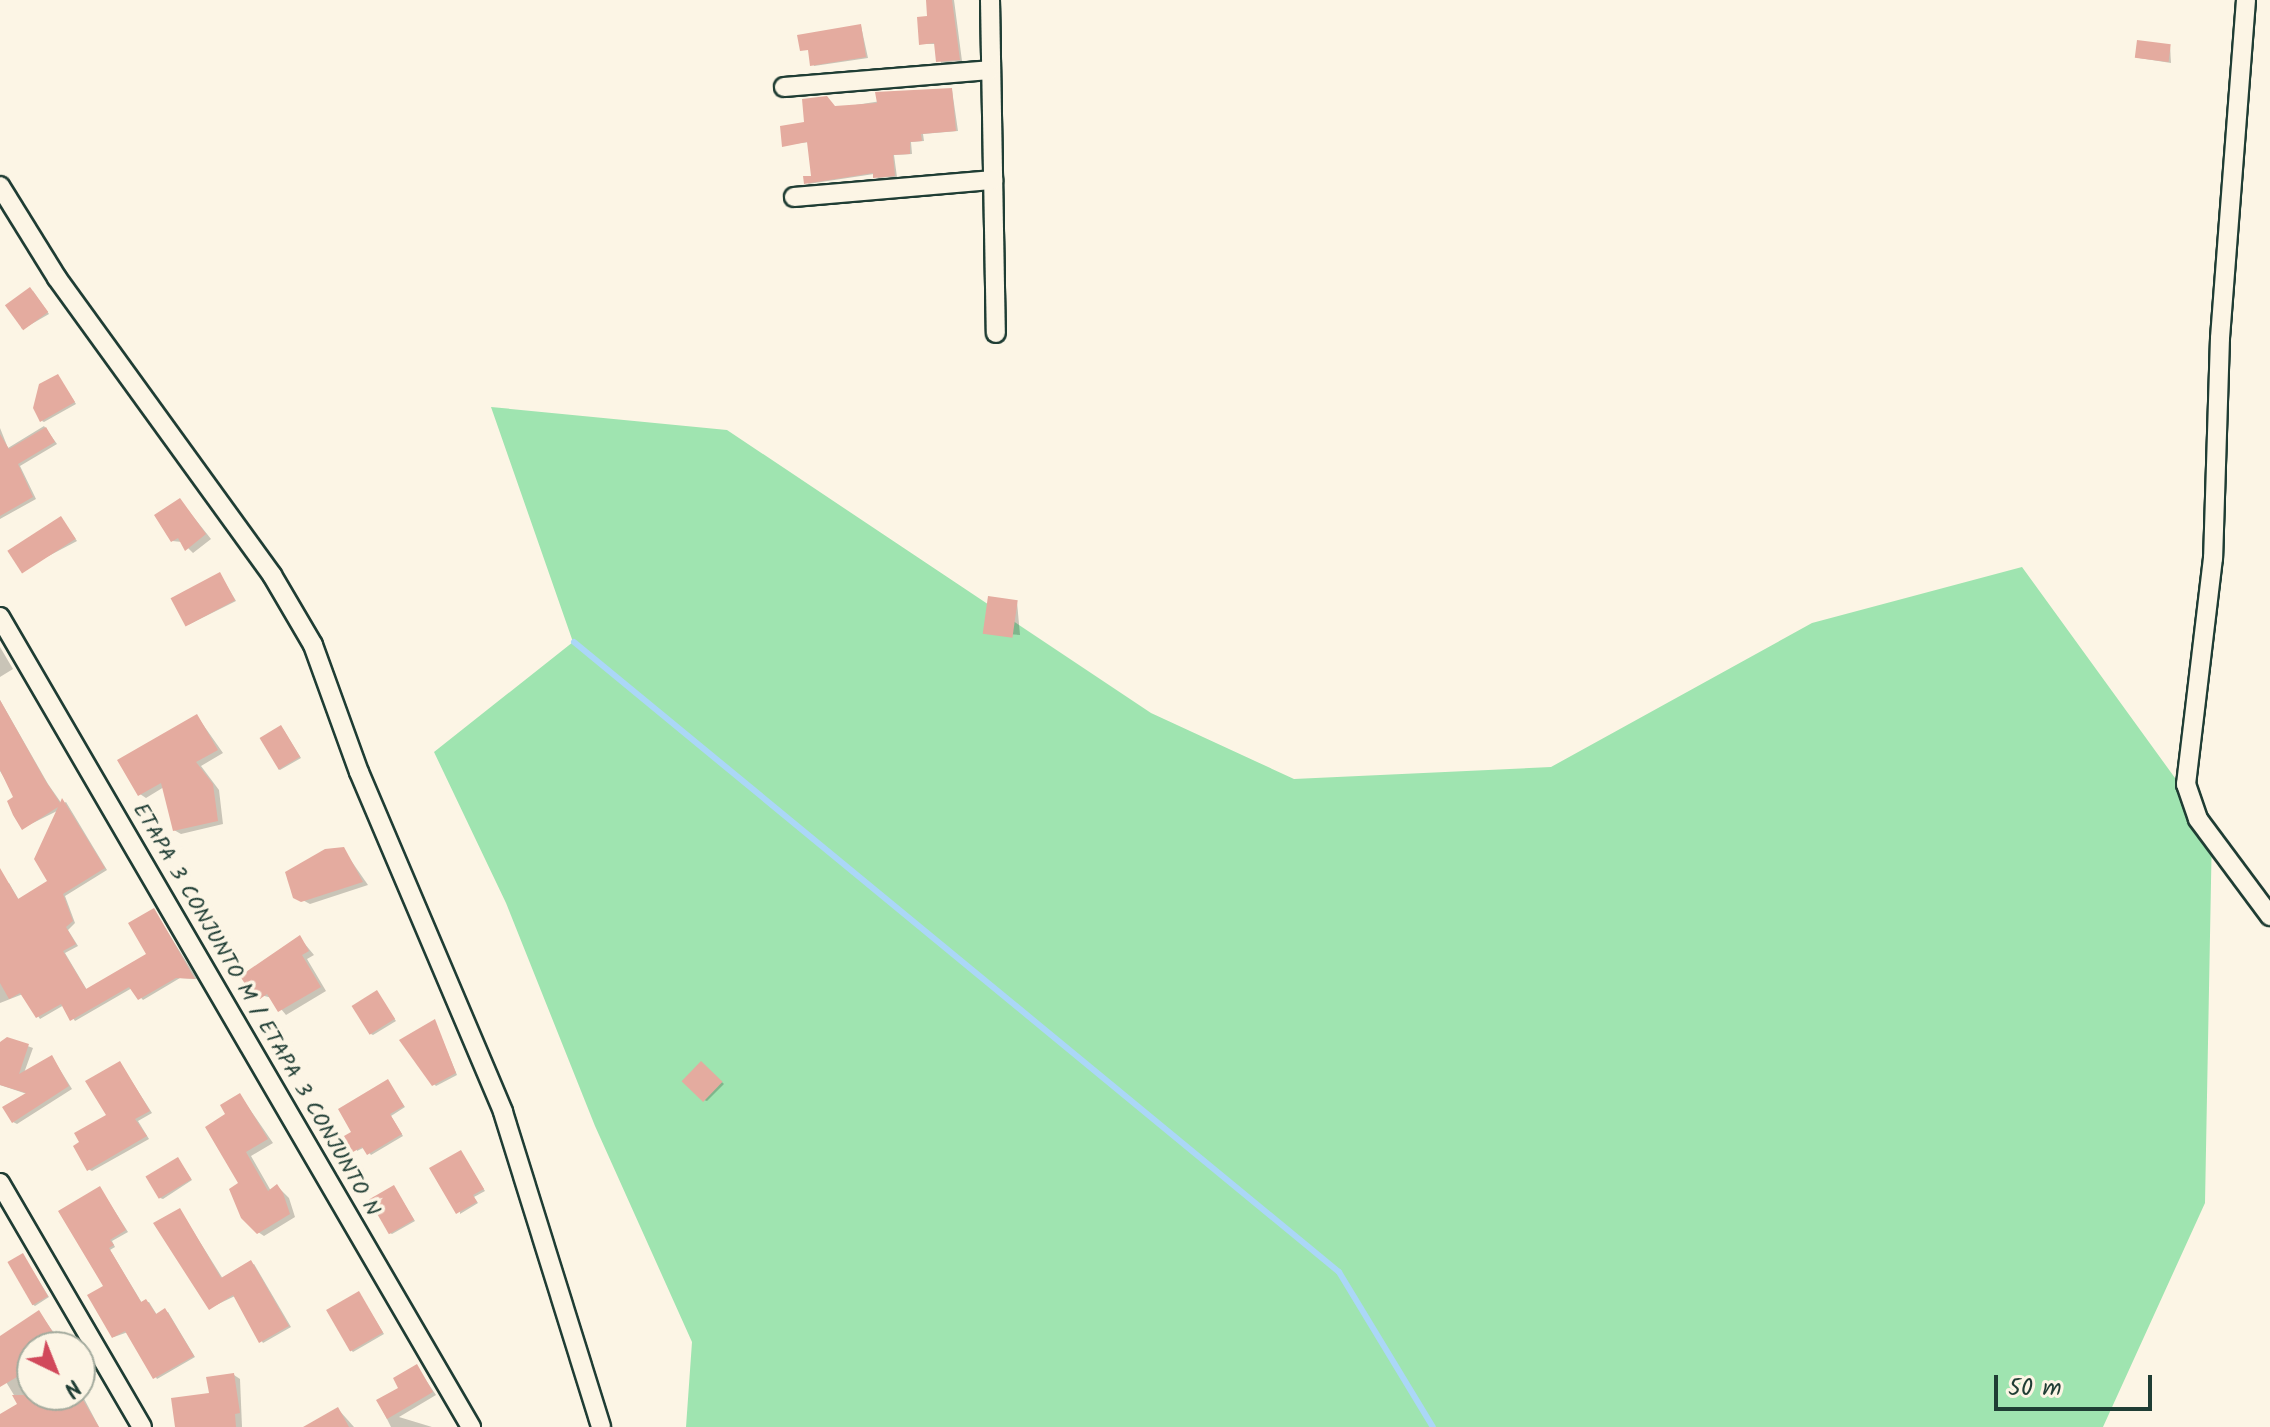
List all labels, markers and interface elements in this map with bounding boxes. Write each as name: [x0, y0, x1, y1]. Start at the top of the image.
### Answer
street label: ETAPA 3 CONJUNTO M / ETAPA 3 CONJUNTO N: [126, 799, 386, 1221]
north arrow: [16, 1331, 96, 1411]
scale bar: [1998, 1359, 2156, 1409]
text: 50 m: [2008, 1369, 2062, 1408]
text: N: [54, 1370, 88, 1405]

